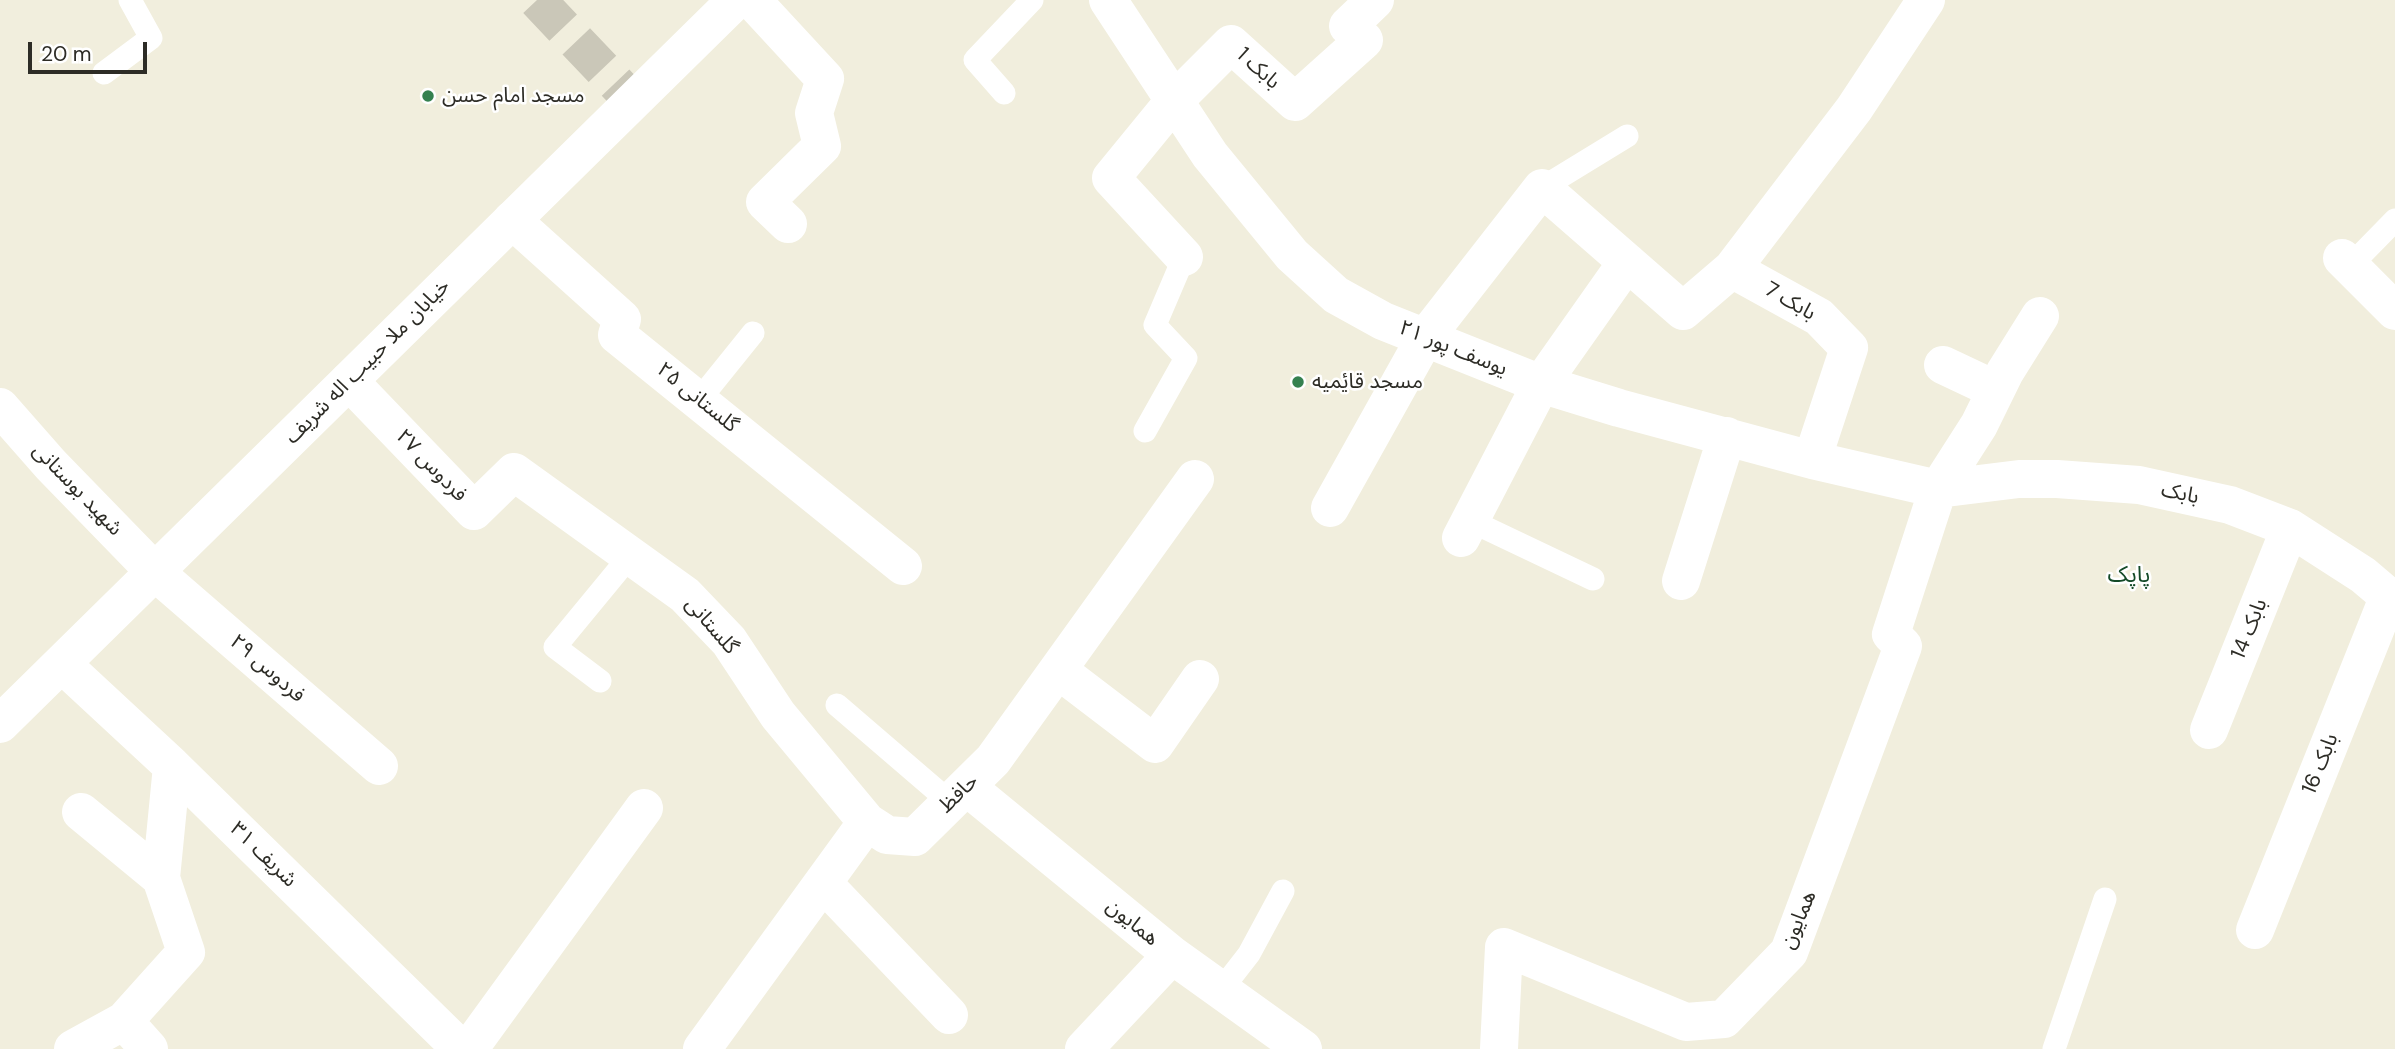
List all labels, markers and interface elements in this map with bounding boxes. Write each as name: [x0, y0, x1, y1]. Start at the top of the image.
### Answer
scale bar: [32, 28, 150, 72]
text: 20 m: [41, 40, 92, 68]
street label: بابک 1: [1231, 43, 1285, 95]
place label: مسجد امام حسن: [442, 83, 584, 109]
marker: مسجد امام حسن: [420, 88, 436, 104]
street label: خیابان ملا حبیب اله شریف: [280, 274, 456, 450]
street label: بابک 7: [1760, 277, 1820, 327]
street label: یوسف پور ۲۱: [1395, 316, 1511, 382]
street label: گلستانی ۲۵: [651, 358, 743, 438]
place label: مسجد قایٔمیه: [1312, 369, 1423, 395]
marker: مسجد قایٔمیه: [1290, 374, 1306, 390]
street label: فردوس ۲۷: [390, 424, 472, 508]
street label: شهید بوستانی: [27, 439, 127, 541]
street label: بابک: [2159, 478, 2201, 510]
district label: پاپک: [2108, 562, 2150, 590]
street label: گلستانی: [679, 592, 743, 660]
street label: بابک 14: [2227, 595, 2273, 663]
street label: فردوس ۲۹: [224, 629, 310, 709]
street label: بابک 16: [2297, 730, 2345, 798]
street label: حافظ: [934, 769, 984, 819]
street label: شریف ۳۱: [224, 817, 302, 893]
street label: همایون: [1776, 887, 1822, 953]
street label: همایون: [1100, 894, 1164, 952]

